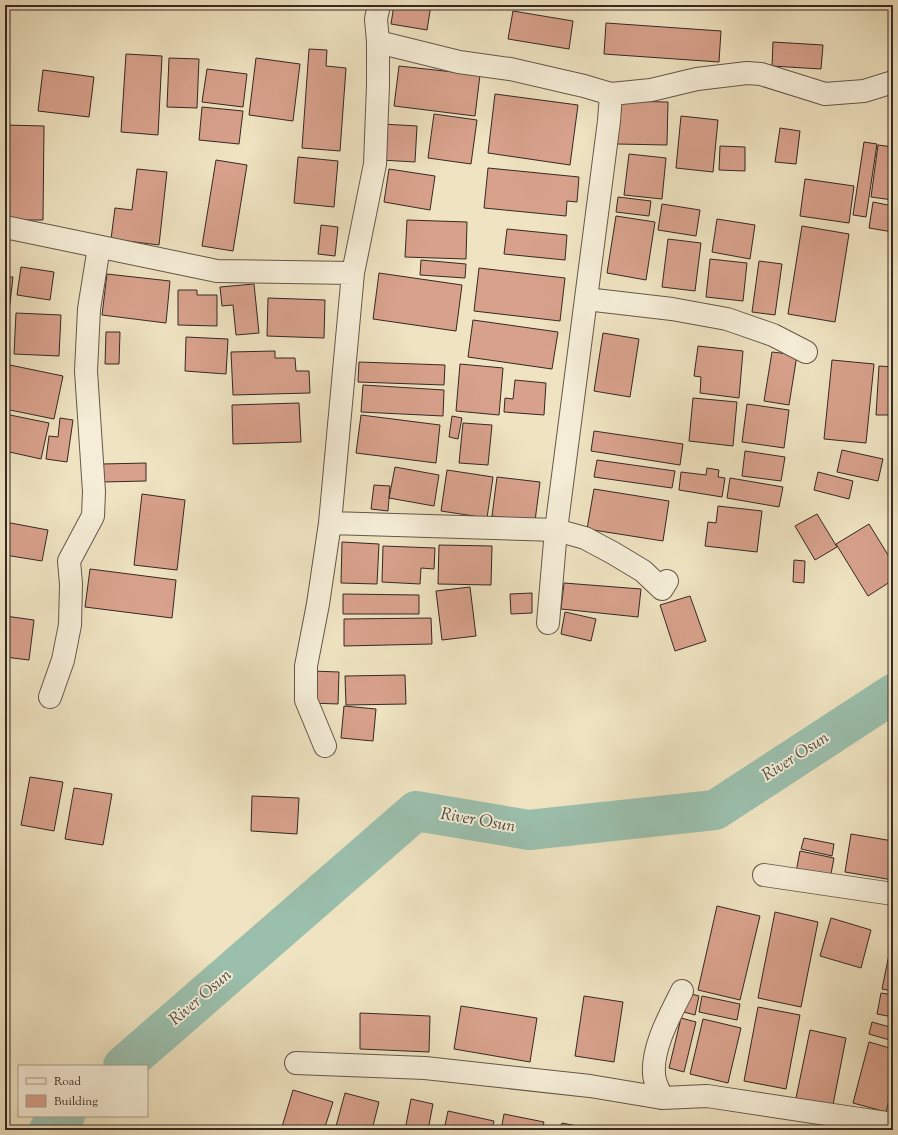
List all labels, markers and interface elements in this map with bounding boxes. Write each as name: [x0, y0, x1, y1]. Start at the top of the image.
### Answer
water label: River Osun: [758, 726, 834, 788]
water label: River Osun: [439, 803, 517, 839]
water label: River Osun: [165, 964, 237, 1032]
legend: [18, 1065, 148, 1117]
text: Road: [54, 1073, 81, 1091]
text: Building: [54, 1093, 98, 1111]

